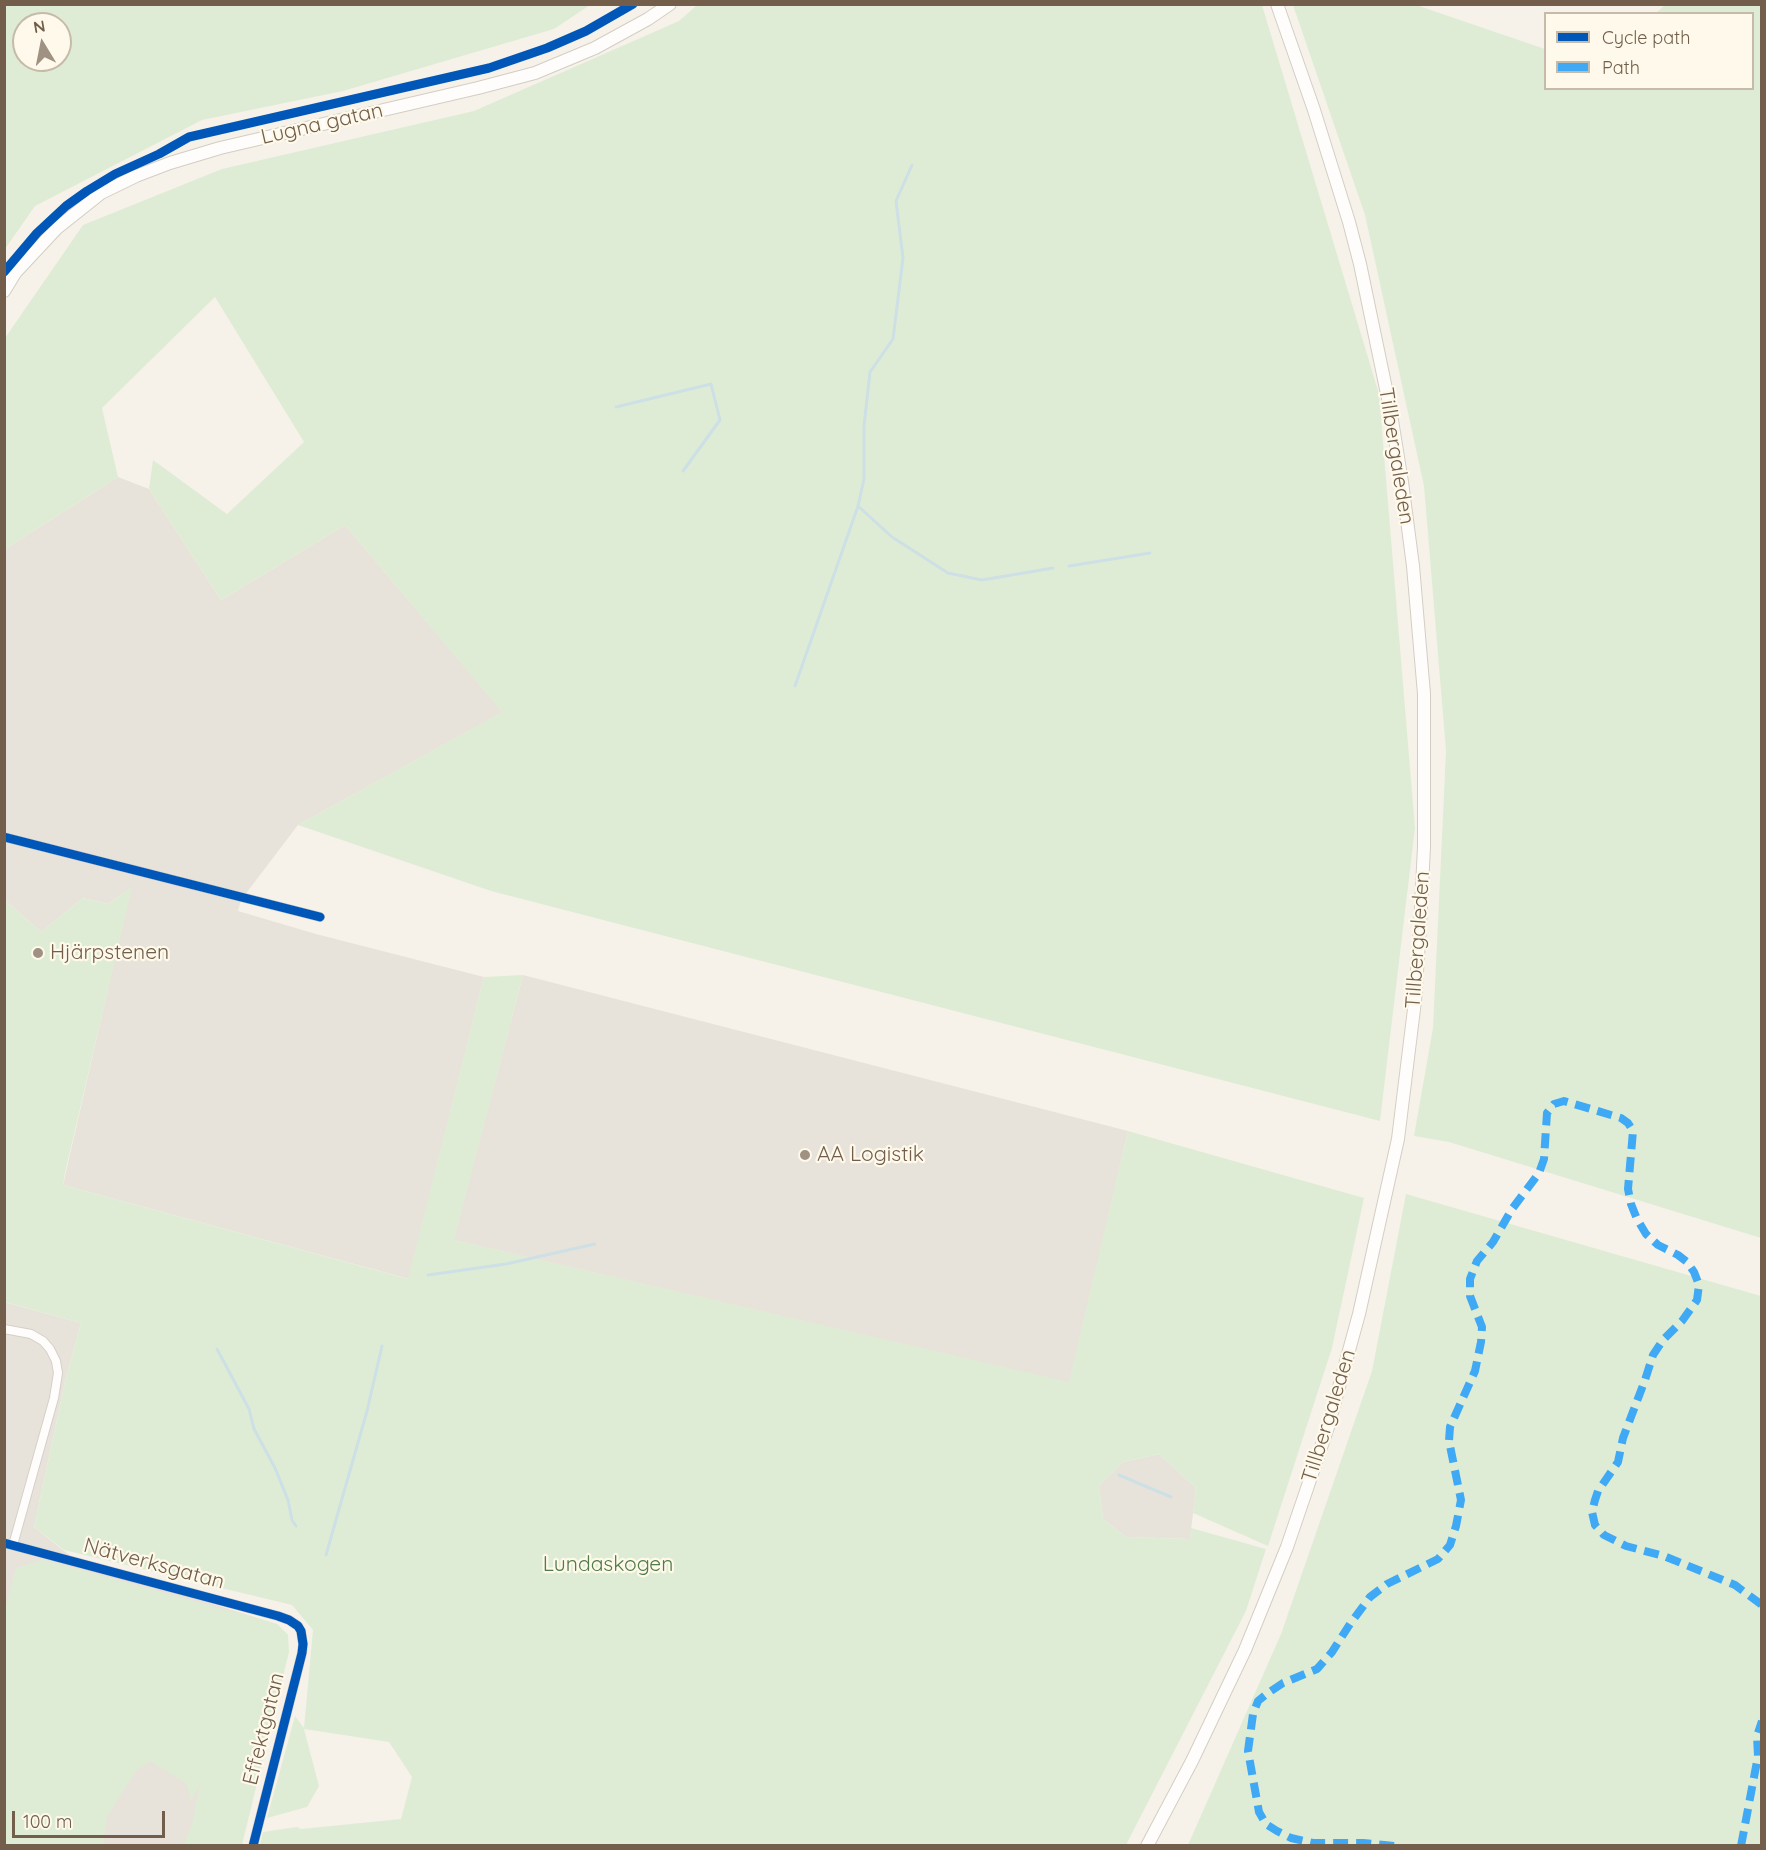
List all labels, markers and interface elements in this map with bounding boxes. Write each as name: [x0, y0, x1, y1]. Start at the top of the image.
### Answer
north arrow: [12, 12, 72, 72]
legend: [1544, 12, 1754, 90]
text: N: [32, 15, 47, 37]
text: Cycle path: [1602, 26, 1690, 49]
text: Path: [1602, 56, 1640, 79]
street label: Lugna gatan: [259, 98, 385, 150]
street label: Tillbergaleden: [1373, 386, 1419, 526]
street label: Tillbergaleden: [1401, 870, 1435, 1010]
place label: Hjärpstenen: [50, 940, 169, 966]
marker: Hjärpstenen: [31, 946, 45, 960]
place label: AA Logistik: [817, 1142, 924, 1168]
marker: AA Logistik: [798, 1148, 812, 1162]
street label: Tillbergaleden: [1297, 1346, 1361, 1486]
street label: Nätverksgatan: [81, 1533, 227, 1595]
park label: Lundaskogen: [543, 1552, 673, 1578]
street label: Effektgatan: [238, 1670, 290, 1788]
scale bar: [15, 1799, 168, 1837]
text: 100 m: [23, 1810, 72, 1833]

